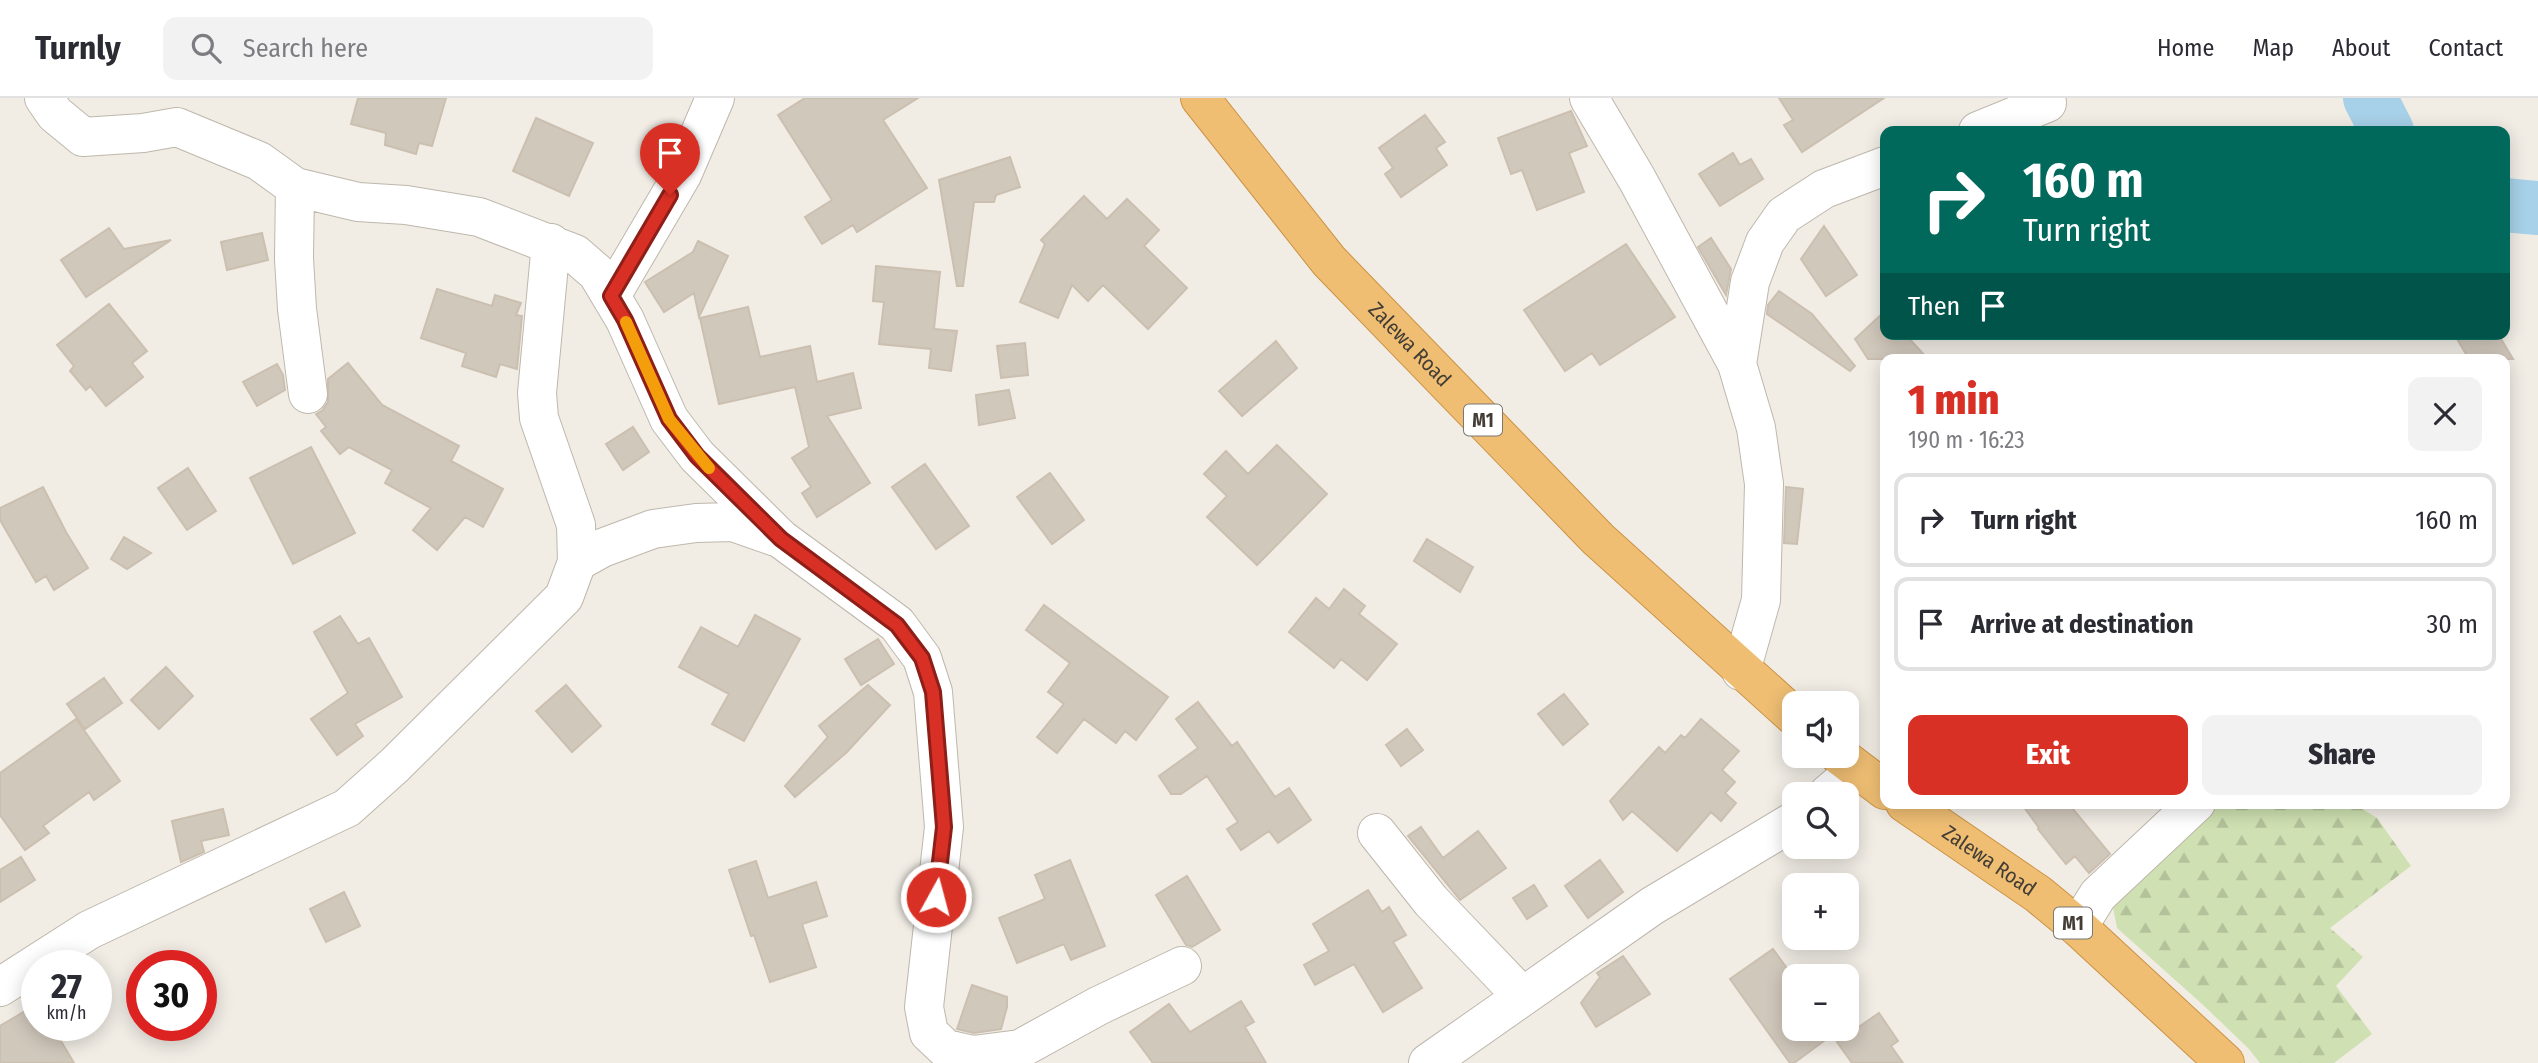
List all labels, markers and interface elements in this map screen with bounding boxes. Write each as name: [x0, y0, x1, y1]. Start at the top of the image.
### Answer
search box: [163, 17, 653, 80]
text: Turnly: [35, 28, 121, 68]
icon: search: [187, 29, 225, 67]
text: Search here: [243, 33, 368, 64]
text: Home: [2157, 34, 2214, 62]
text: Map: [2252, 34, 2294, 62]
text: About: [2332, 34, 2390, 62]
text: Contact: [2428, 34, 2503, 62]
pin: [640, 123, 700, 195]
icon: arrive: [651, 134, 689, 172]
text: 160 m: [2023, 151, 2144, 210]
icon: right: [1908, 154, 1999, 245]
text: Turn right: [2023, 211, 2150, 249]
icon: arrive: [1974, 287, 2012, 325]
text: Then: [1908, 291, 1960, 322]
street label: Zalewa Road: [1363, 297, 1457, 392]
text: 1 min: [1908, 375, 1999, 425]
button: close: [2408, 377, 2482, 451]
road number: M1: [1464, 404, 1502, 436]
text: 190 m · 16:23: [1908, 426, 2025, 454]
icon: right: [1912, 501, 1950, 539]
text: Turn right: [1971, 505, 2077, 536]
text: 160 m: [2415, 505, 2478, 536]
icon: arrive: [1912, 605, 1950, 643]
text: Arrive at destination: [1971, 609, 2194, 640]
text: 30 m: [2427, 609, 2478, 640]
map controls: [1782, 691, 1859, 1041]
button: sound: [1782, 691, 1859, 768]
button: Exit: [1908, 715, 2188, 795]
button: Share: [2202, 715, 2482, 795]
button: search: [1782, 782, 1859, 859]
street label: Zalewa Road: [1937, 819, 2041, 902]
position arrow: [899, 860, 973, 934]
button: +: [1782, 873, 1859, 950]
road number: M1: [2054, 908, 2092, 938]
speed limit sign: 30: [126, 950, 217, 1041]
button: −: [1782, 964, 1859, 1041]
text: 27: [51, 965, 82, 1007]
text: km/h: [46, 1002, 87, 1024]

